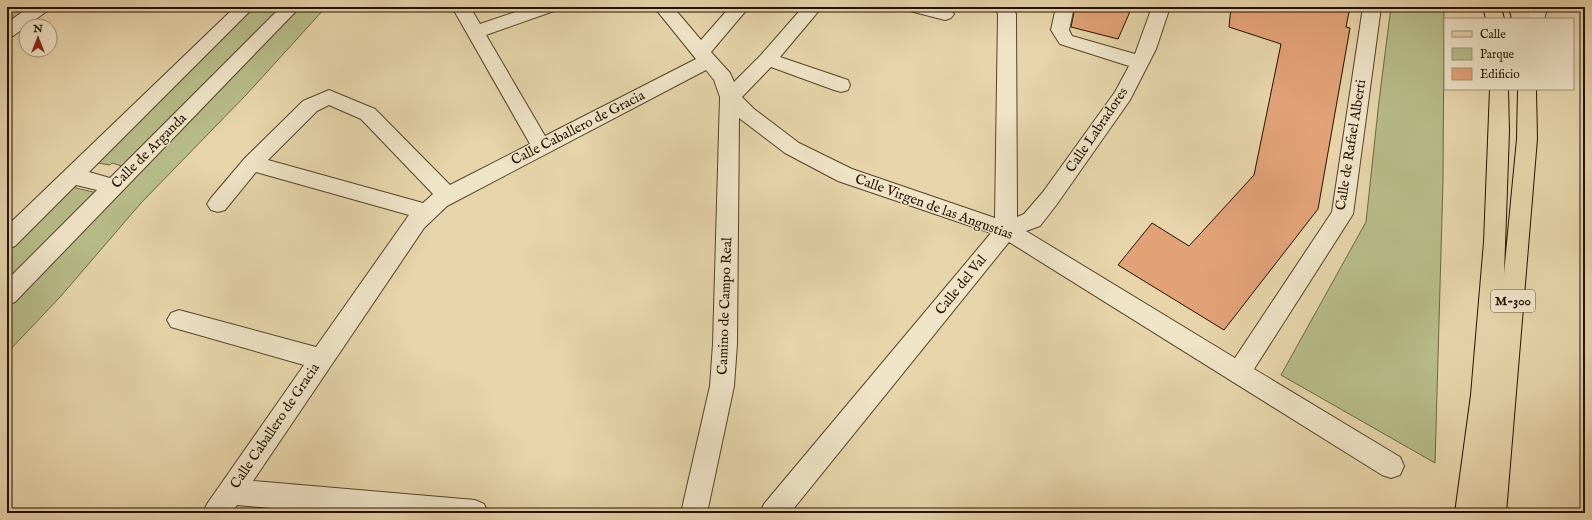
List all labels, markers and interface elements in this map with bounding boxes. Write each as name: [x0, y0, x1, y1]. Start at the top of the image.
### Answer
north arrow: [18, 18, 58, 58]
legend: [1444, 18, 1574, 90]
text: N: [32, 22, 43, 36]
text: Calle: [1480, 27, 1506, 42]
text: Parque: [1480, 47, 1515, 63]
text: Edificio: [1480, 67, 1520, 82]
street label: Calle de Rafael Alberti: [1332, 78, 1370, 212]
street label: Calle Labradores: [1062, 84, 1132, 176]
street label: Calle Caballero de Gracia: [508, 86, 649, 170]
street label: Calle de Arganda: [108, 109, 191, 192]
street label: Calle Virgen de las Angustias: [853, 170, 1015, 244]
street label: Camino de Campo Real: [714, 237, 736, 375]
street label: Calle del Val: [931, 251, 991, 319]
road number: M-300: [1491, 290, 1535, 312]
street label: Calle Caballero de Gracia: [226, 359, 324, 492]

